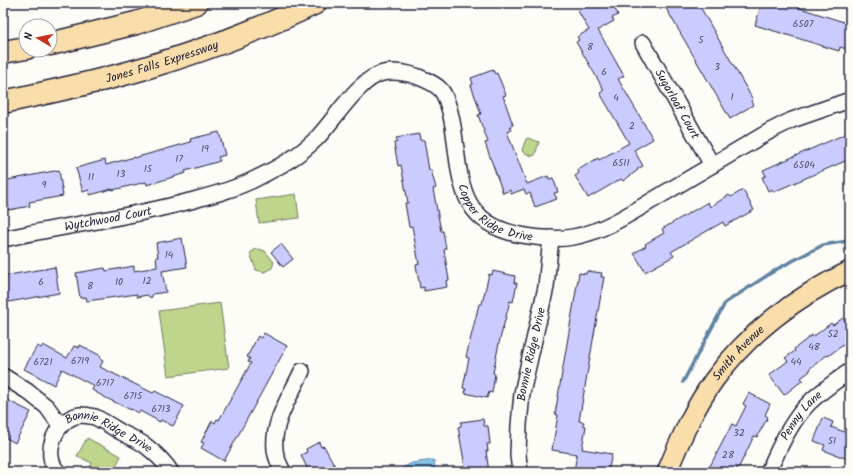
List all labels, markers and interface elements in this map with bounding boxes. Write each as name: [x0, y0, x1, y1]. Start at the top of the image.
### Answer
house number: 6507: [793, 16, 814, 32]
north arrow: [18, 18, 58, 58]
text: N: [20, 31, 39, 41]
house number: 5: [698, 32, 704, 48]
street label: Jones Falls Expressway: [103, 35, 221, 88]
house number: 8: [587, 39, 594, 55]
house number: 3: [714, 59, 720, 75]
house number: 6: [601, 64, 607, 80]
street label: Sugarloaf Court: [650, 65, 705, 143]
house number: 1: [730, 89, 734, 105]
house number: 4: [613, 90, 619, 106]
house number: 2: [629, 118, 635, 134]
house number: 19: [201, 141, 209, 157]
house number: 17: [175, 151, 183, 167]
house number: 6511: [612, 155, 630, 171]
house number: 6504: [793, 157, 815, 173]
house number: 15: [144, 161, 153, 177]
house number: 13: [117, 166, 126, 182]
house number: 11: [88, 169, 94, 185]
house number: 9: [42, 177, 47, 193]
street label: Copper Ridge Drive: [453, 181, 535, 246]
street label: Wytchwood Court: [63, 201, 154, 236]
house number: 14: [165, 247, 174, 263]
house number: 12: [143, 273, 152, 289]
house number: 6: [38, 274, 44, 290]
house number: 10: [115, 274, 123, 290]
house number: 8: [87, 278, 94, 294]
street label: Bonnie Ridge Drive: [512, 305, 551, 402]
street label: Smith Avenue: [707, 320, 769, 385]
house number: 52: [827, 326, 839, 342]
house number: 48: [808, 339, 821, 355]
house number: 6719: [71, 353, 89, 369]
house number: 6721: [33, 354, 53, 370]
house number: 44: [790, 354, 802, 370]
house number: 6717: [96, 375, 114, 391]
street label: Penny Lane: [775, 385, 827, 444]
house number: 6715: [124, 388, 143, 404]
house number: 6713: [151, 401, 171, 417]
street label: Bonnie Ridge Drive: [61, 405, 157, 458]
house number: 32: [733, 425, 745, 441]
house number: 51: [828, 433, 836, 449]
house number: 28: [722, 447, 735, 463]

